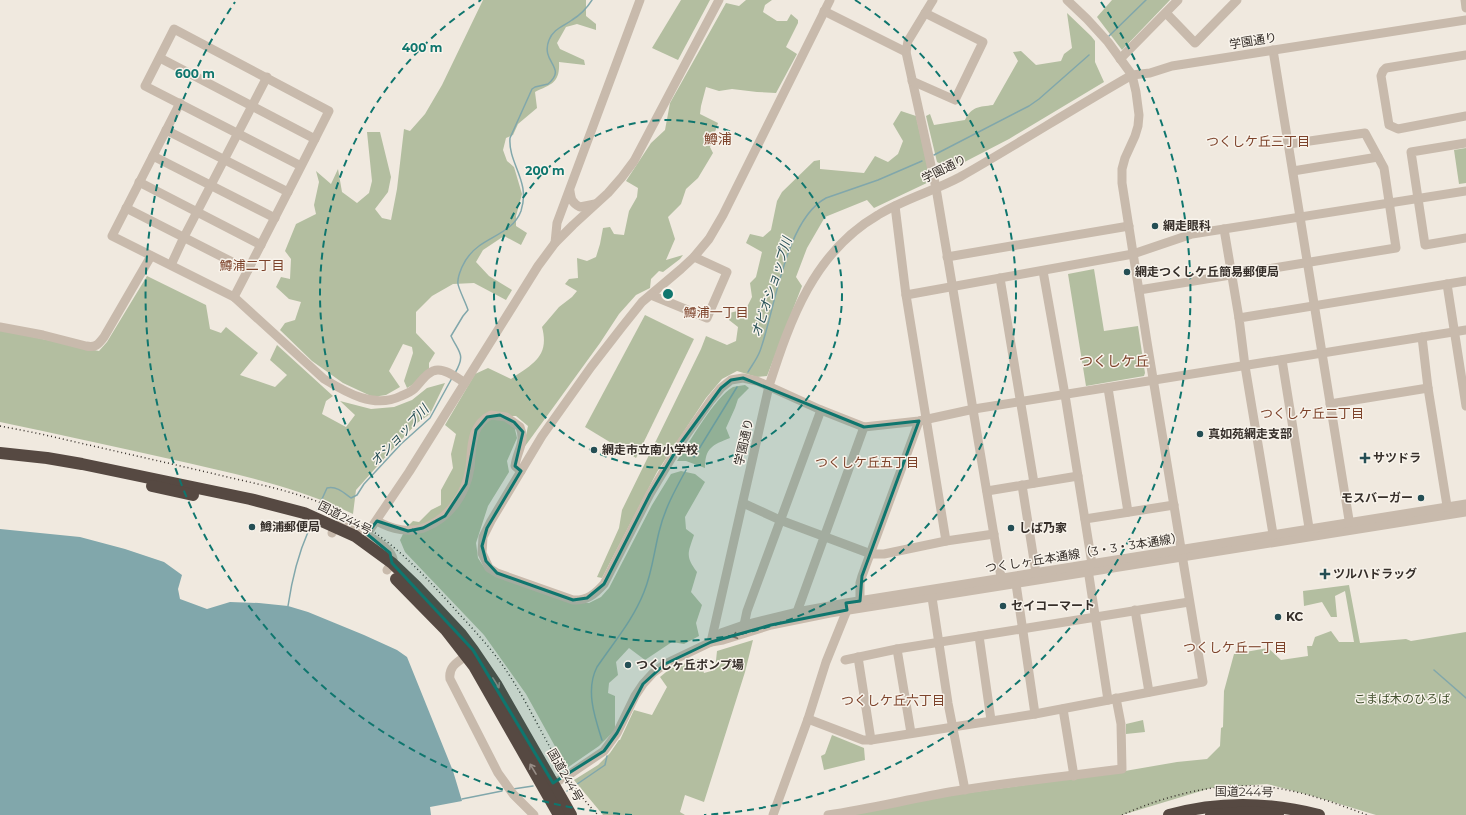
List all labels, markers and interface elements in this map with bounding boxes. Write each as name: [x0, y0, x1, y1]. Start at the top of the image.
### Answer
street label: 学園通り: [1228, 29, 1278, 52]
text: 400 m: [402, 40, 442, 55]
text: 600 m: [175, 66, 215, 81]
district label: 鱒浦: [704, 130, 732, 148]
district label: つくしケ丘三丁目: [1206, 133, 1310, 149]
street label: 学園通り: [919, 151, 969, 186]
text: 200 m: [525, 163, 565, 178]
place label: 網走眼科: [1163, 218, 1211, 233]
marker: 網走眼科: [1150, 221, 1160, 231]
water label: オビオショップ川: [747, 233, 795, 339]
district label: 鱒浦二丁目: [219, 257, 285, 273]
place label: 網走つくしケ丘簡易郵便局: [1135, 264, 1279, 279]
marker: 網走つくしケ丘簡易郵便局: [1122, 267, 1132, 277]
centre of rings: [661, 287, 675, 301]
district label: 鱒浦一丁目: [683, 304, 749, 320]
district label: つくしケ丘: [1079, 352, 1149, 370]
water label: オショップ川: [367, 400, 433, 469]
district label: つくしケ丘二丁目: [1260, 405, 1364, 421]
street label: 学園通り: [731, 417, 756, 467]
place label: 真如苑網走支部: [1208, 426, 1292, 441]
marker: 真如苑網走支部: [1195, 429, 1205, 439]
place label: 網走市立南小学校: [602, 442, 698, 457]
marker: 網走市立南小学校: [589, 445, 599, 455]
place label: サツドラ: [1373, 450, 1421, 465]
marker: サツドラ: [1360, 453, 1370, 463]
district label: つくしケ丘五丁目: [815, 454, 919, 470]
place label: モスバーガー: [1341, 490, 1413, 505]
marker: モスバーガー: [1416, 493, 1426, 503]
street label: 国道244号: [316, 498, 375, 537]
place label: 鱒浦郵便局: [260, 519, 320, 534]
place label: しば乃家: [1019, 520, 1067, 535]
marker: 鱒浦郵便局: [247, 522, 257, 532]
marker: しば乃家: [1006, 523, 1016, 533]
street label: つくしヶ丘本通線（3・3・3本通線）: [984, 529, 1184, 576]
place label: ツルハドラッグ: [1333, 566, 1417, 581]
marker: ツルハドラッグ: [1320, 569, 1330, 579]
place label: セイコーマート: [1011, 598, 1095, 613]
marker: セイコーマート: [998, 601, 1008, 611]
place label: KC: [1286, 609, 1303, 624]
marker: KC: [1273, 612, 1283, 622]
one-way arrow: [732, 632, 745, 639]
district label: つくしケ丘一丁目: [1183, 639, 1287, 655]
place label: つくしヶ丘ポンプ場: [636, 657, 744, 672]
marker: つくしヶ丘ポンプ場: [623, 660, 633, 670]
one-way arrow: [492, 677, 500, 689]
park label: こまば木のひろば: [1354, 691, 1450, 706]
district label: つくしケ丘六丁目: [841, 692, 945, 708]
street label: 国道244号: [544, 746, 587, 804]
one-way arrow: [528, 763, 536, 775]
street label: 国道244号: [1215, 783, 1273, 800]

